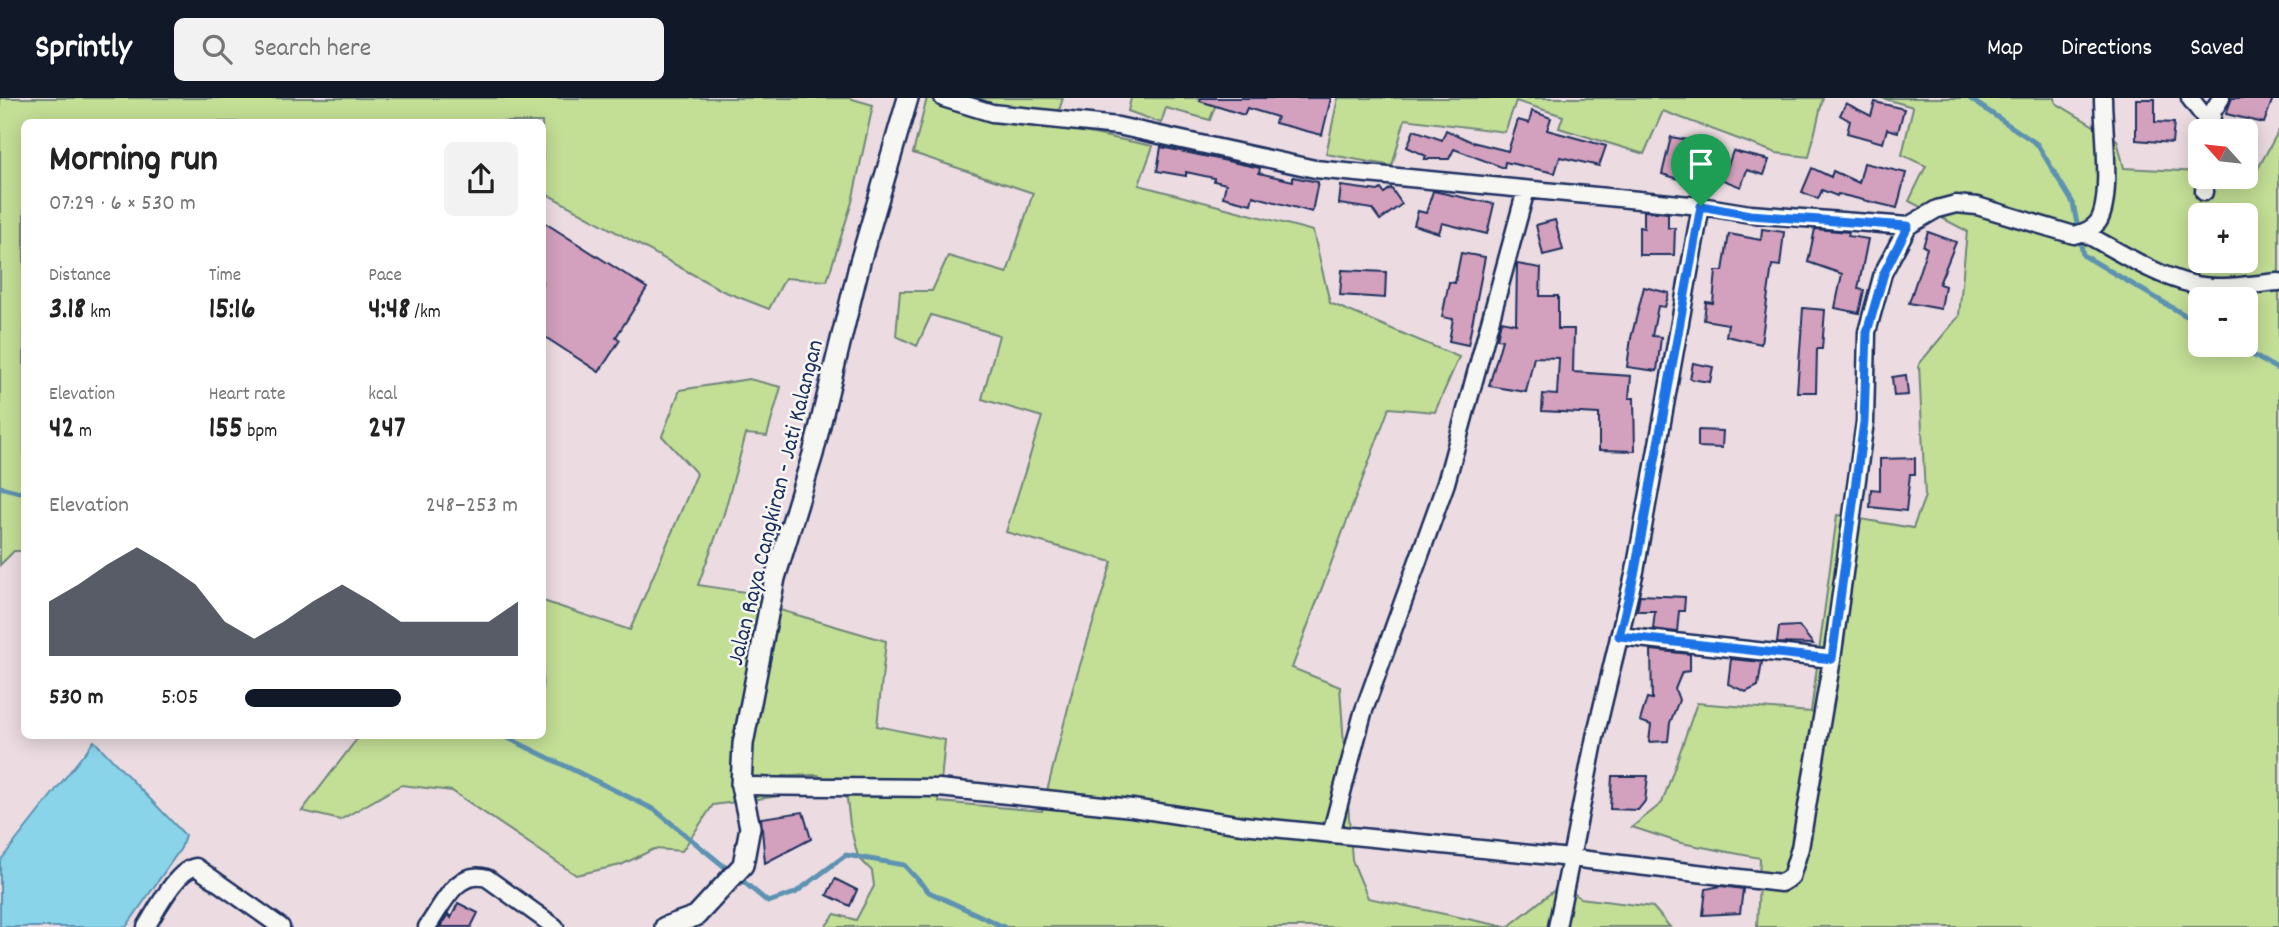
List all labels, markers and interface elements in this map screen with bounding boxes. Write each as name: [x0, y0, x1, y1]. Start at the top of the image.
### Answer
search box: [174, 18, 664, 81]
text: Sprintly: [35, 26, 132, 73]
icon: search: [198, 30, 236, 68]
text: Search here: [254, 31, 371, 68]
text: Map: [1987, 32, 2023, 66]
text: Directions: [2061, 32, 2152, 66]
text: Saved: [2190, 32, 2244, 66]
north arrow: [2188, 119, 2258, 189]
map controls: [2188, 119, 2258, 357]
text: Morning run: [49, 134, 218, 189]
pin: [1671, 134, 1731, 206]
button: share: [444, 142, 518, 216]
icon: arrive: [1682, 145, 1720, 183]
text: 07:29 · 6 × 530 m: [49, 188, 196, 221]
button: +: [2188, 203, 2258, 273]
text: Distance: [49, 263, 111, 290]
text: Time: [209, 263, 241, 290]
text: Pace: [368, 263, 402, 290]
button: −: [2188, 287, 2258, 357]
text: 3.18: [49, 290, 86, 333]
text: 15:16: [209, 290, 255, 333]
text: 4:48: [368, 290, 410, 333]
text: km: [86, 300, 111, 327]
text: /km: [410, 300, 441, 327]
street label: Jalan Raya Cangkiran - Jati Kalangan: [720, 336, 834, 669]
text: Elevation: [49, 382, 115, 409]
text: Heart rate: [209, 382, 285, 409]
text: kcal: [368, 382, 397, 409]
text: 42: [49, 409, 75, 452]
text: 155: [209, 409, 243, 452]
text: 247: [368, 409, 405, 452]
text: m: [75, 419, 92, 446]
text: bpm: [243, 419, 277, 446]
text: Elevation: [49, 490, 129, 523]
text: 248–253 m: [426, 490, 518, 523]
text: 530 m: [49, 682, 103, 715]
text: 5:05: [161, 682, 199, 715]

